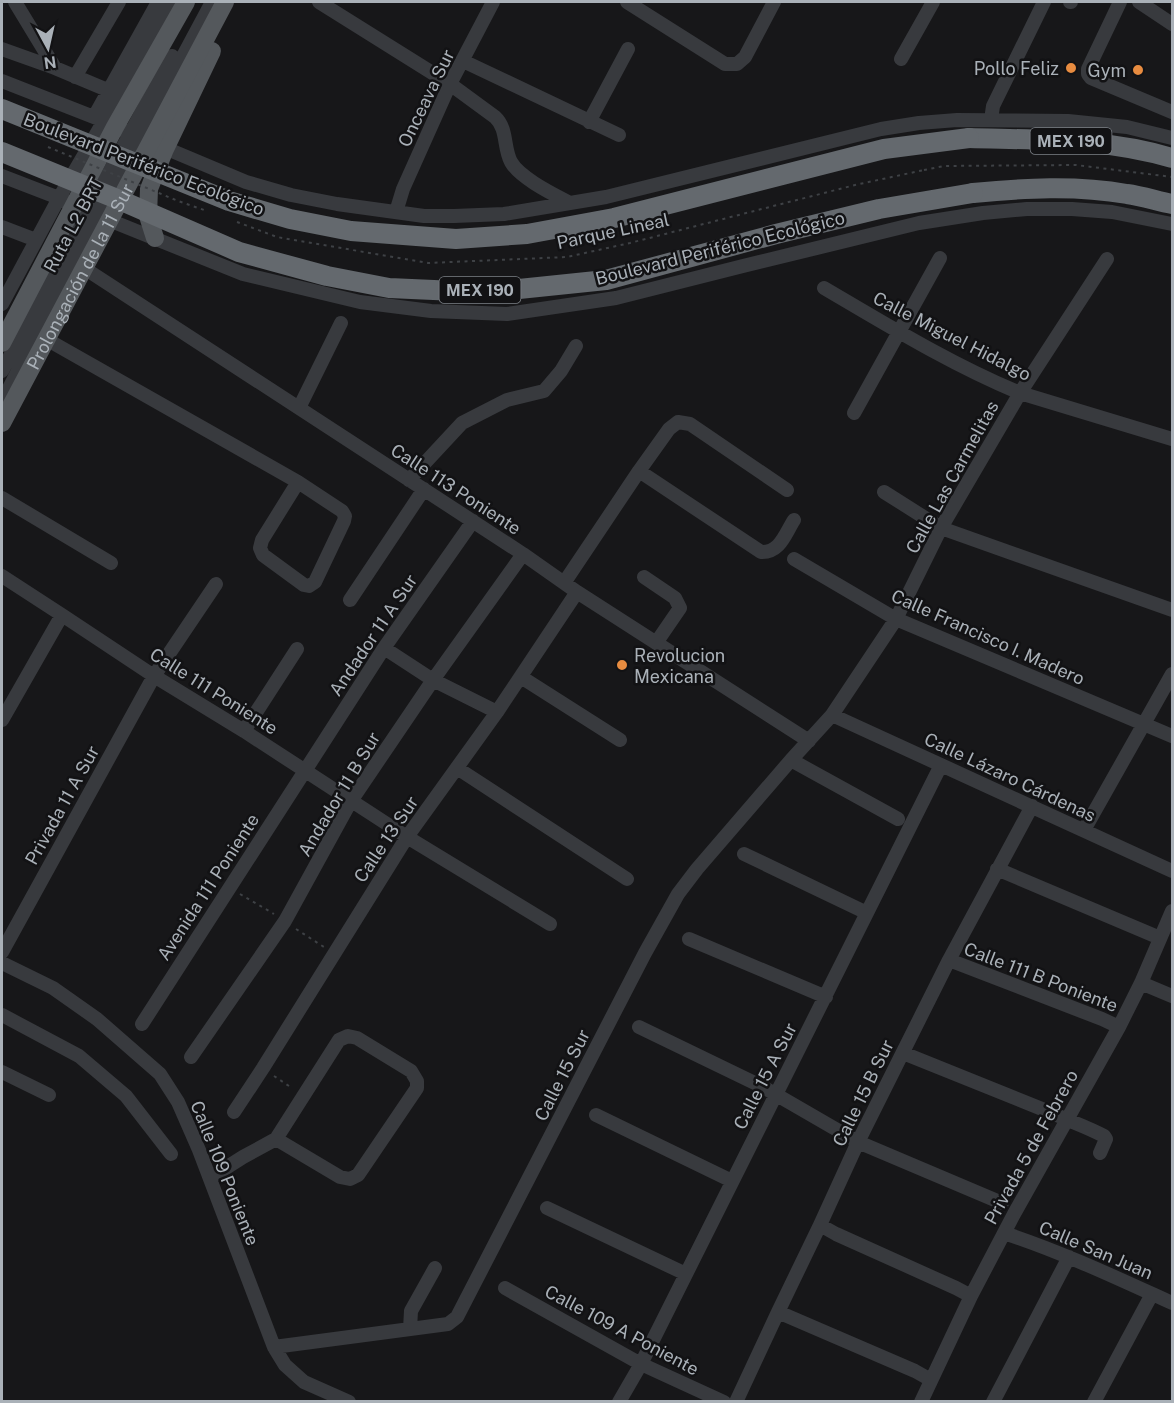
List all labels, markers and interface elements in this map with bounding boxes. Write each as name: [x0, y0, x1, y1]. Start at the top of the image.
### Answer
north arrow: [18, 18, 78, 78]
street label: Onceava Sur: [393, 46, 459, 150]
text: N: [42, 52, 58, 73]
place label: Pollo Feliz: [974, 58, 1059, 79]
place label: Gym: [1088, 60, 1126, 81]
marker: Pollo Feliz: [1064, 61, 1078, 75]
marker: Gym: [1131, 63, 1145, 77]
street label: Boulevard Periférico Ecológico: [21, 108, 267, 220]
road number: MEX 190: [1030, 128, 1112, 154]
street label: Ruta L2 BRT: [39, 174, 107, 276]
street label: Prolongación de la 11 Sur: [22, 180, 138, 373]
street label: Boulevard Periférico Ecológico: [593, 207, 847, 289]
street label: Parque Lineal: [555, 209, 671, 253]
road number: MEX 190: [440, 277, 520, 303]
street label: Calle Miguel Hidalgo: [870, 287, 1034, 385]
street label: Calle Las Carmelitas: [901, 397, 1003, 557]
street label: Calle 113 Poniente: [387, 439, 525, 539]
street label: Andador 11 A Sur: [325, 570, 421, 700]
street label: Calle Francisco I. Madero: [888, 585, 1088, 689]
street label: Calle 111 Poniente: [146, 643, 282, 739]
place label: Revolucion Mexicana: [634, 645, 725, 687]
marker: Revolucion Mexicana: [615, 658, 629, 672]
street label: Andador 11 B Sur: [294, 728, 384, 860]
street label: Calle Lázaro Cárdenas: [921, 728, 1099, 826]
street label: Privada 11 A Sur: [21, 742, 103, 868]
street label: Calle 13 Sur: [349, 792, 423, 886]
street label: Avenida 111 Poniente: [153, 810, 263, 964]
street label: Calle 111 B Poniente: [961, 938, 1121, 1016]
street label: Calle 15 A Sur: [729, 1019, 801, 1133]
street label: Calle 15 Sur: [530, 1026, 594, 1124]
street label: Calle 15 B Sur: [828, 1036, 898, 1150]
street label: Privada 5 de Febrero: [980, 1066, 1082, 1228]
street label: Calle 109 Poniente: [186, 1098, 264, 1248]
street label: Calle San Juan: [1036, 1217, 1156, 1283]
street label: Calle 109 A Poniente: [541, 1281, 703, 1379]

